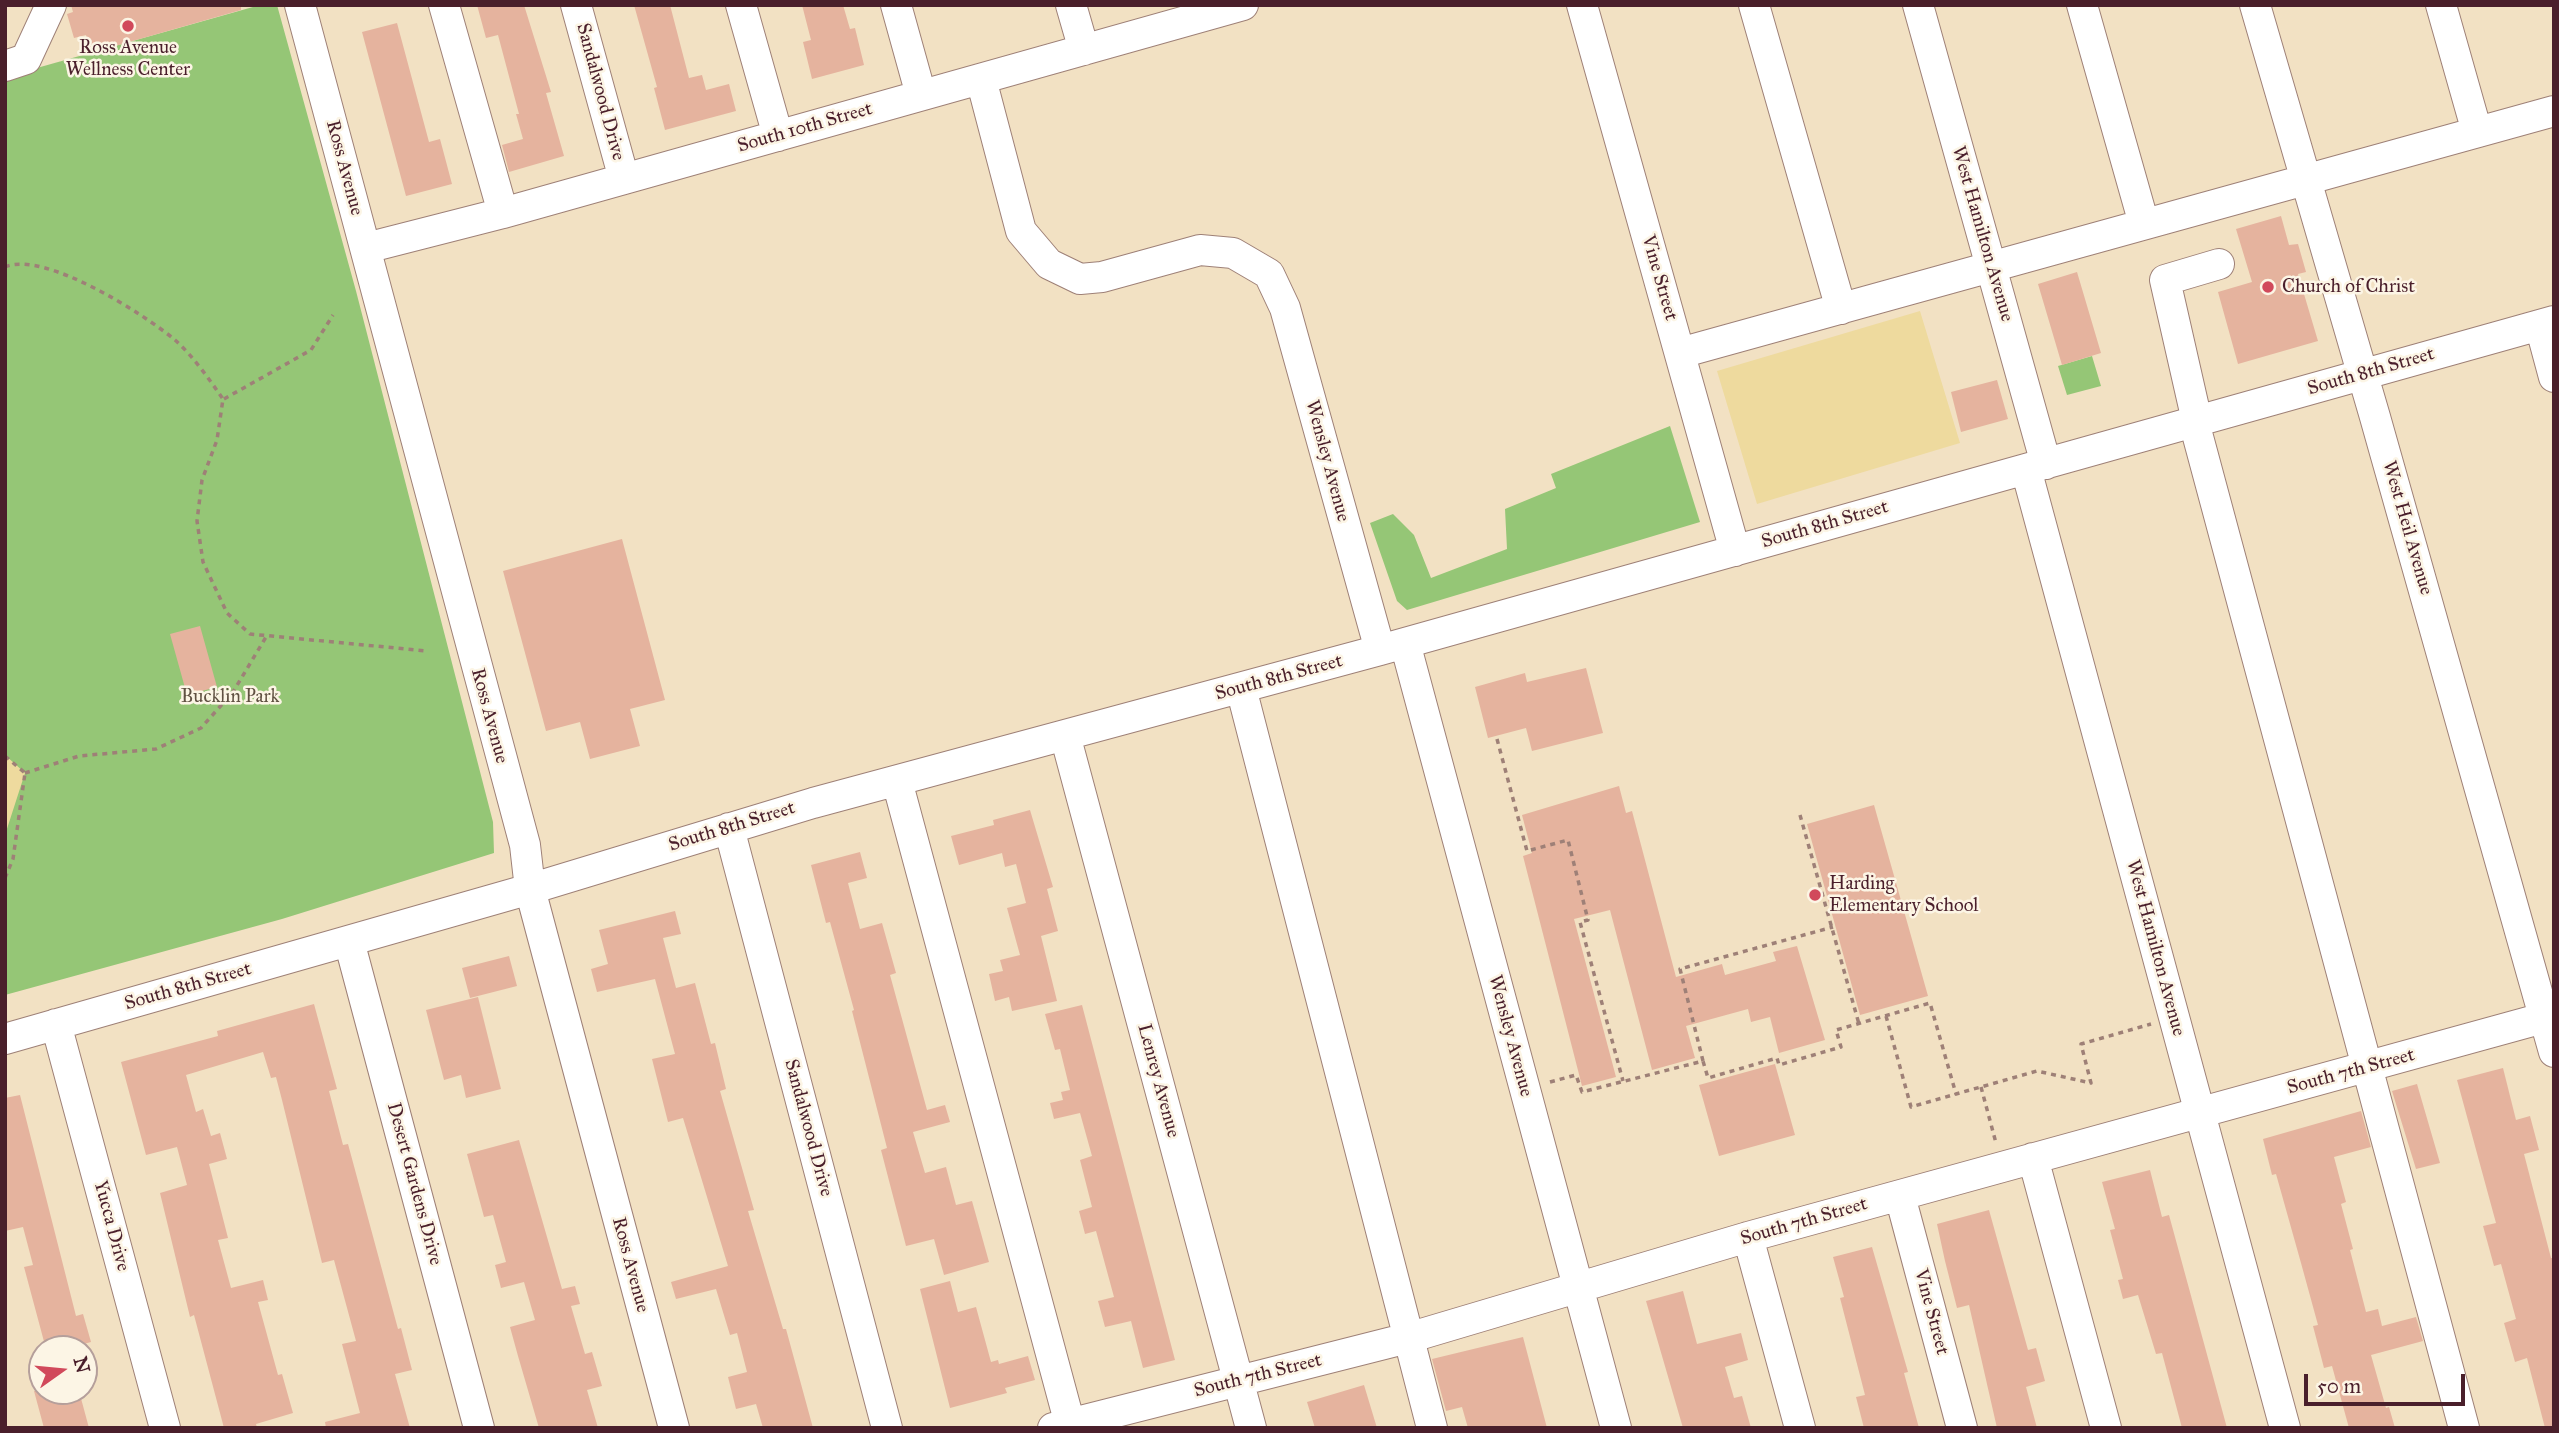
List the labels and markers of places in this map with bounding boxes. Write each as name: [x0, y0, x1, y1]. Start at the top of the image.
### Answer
marker: Ross Avenue Wellness Center: [120, 18, 136, 34]
place label: Ross Avenue Wellness Center: [66, 37, 190, 81]
place label: Church of Christ: [2282, 276, 2415, 298]
marker: Church of Christ: [2260, 279, 2276, 295]
place label: Harding Elementary School: [1829, 873, 1978, 917]
marker: Harding Elementary School: [1807, 887, 1823, 903]

